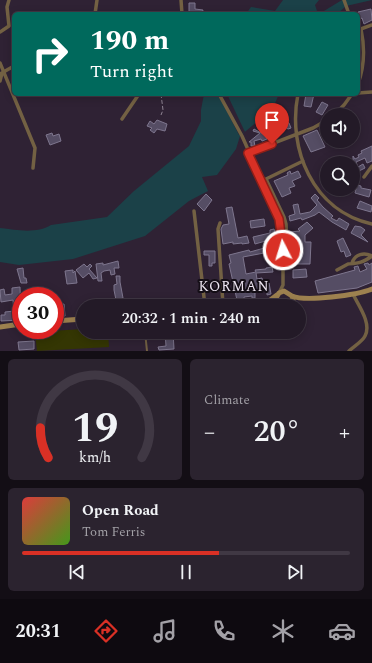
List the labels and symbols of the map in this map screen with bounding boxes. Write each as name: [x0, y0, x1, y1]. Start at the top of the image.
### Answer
pin: [255, 103, 289, 144]
position arrow: [262, 229, 304, 271]
district label: KORMAN: [198, 276, 270, 297]
speed limit sign: 30: [12, 287, 64, 339]

